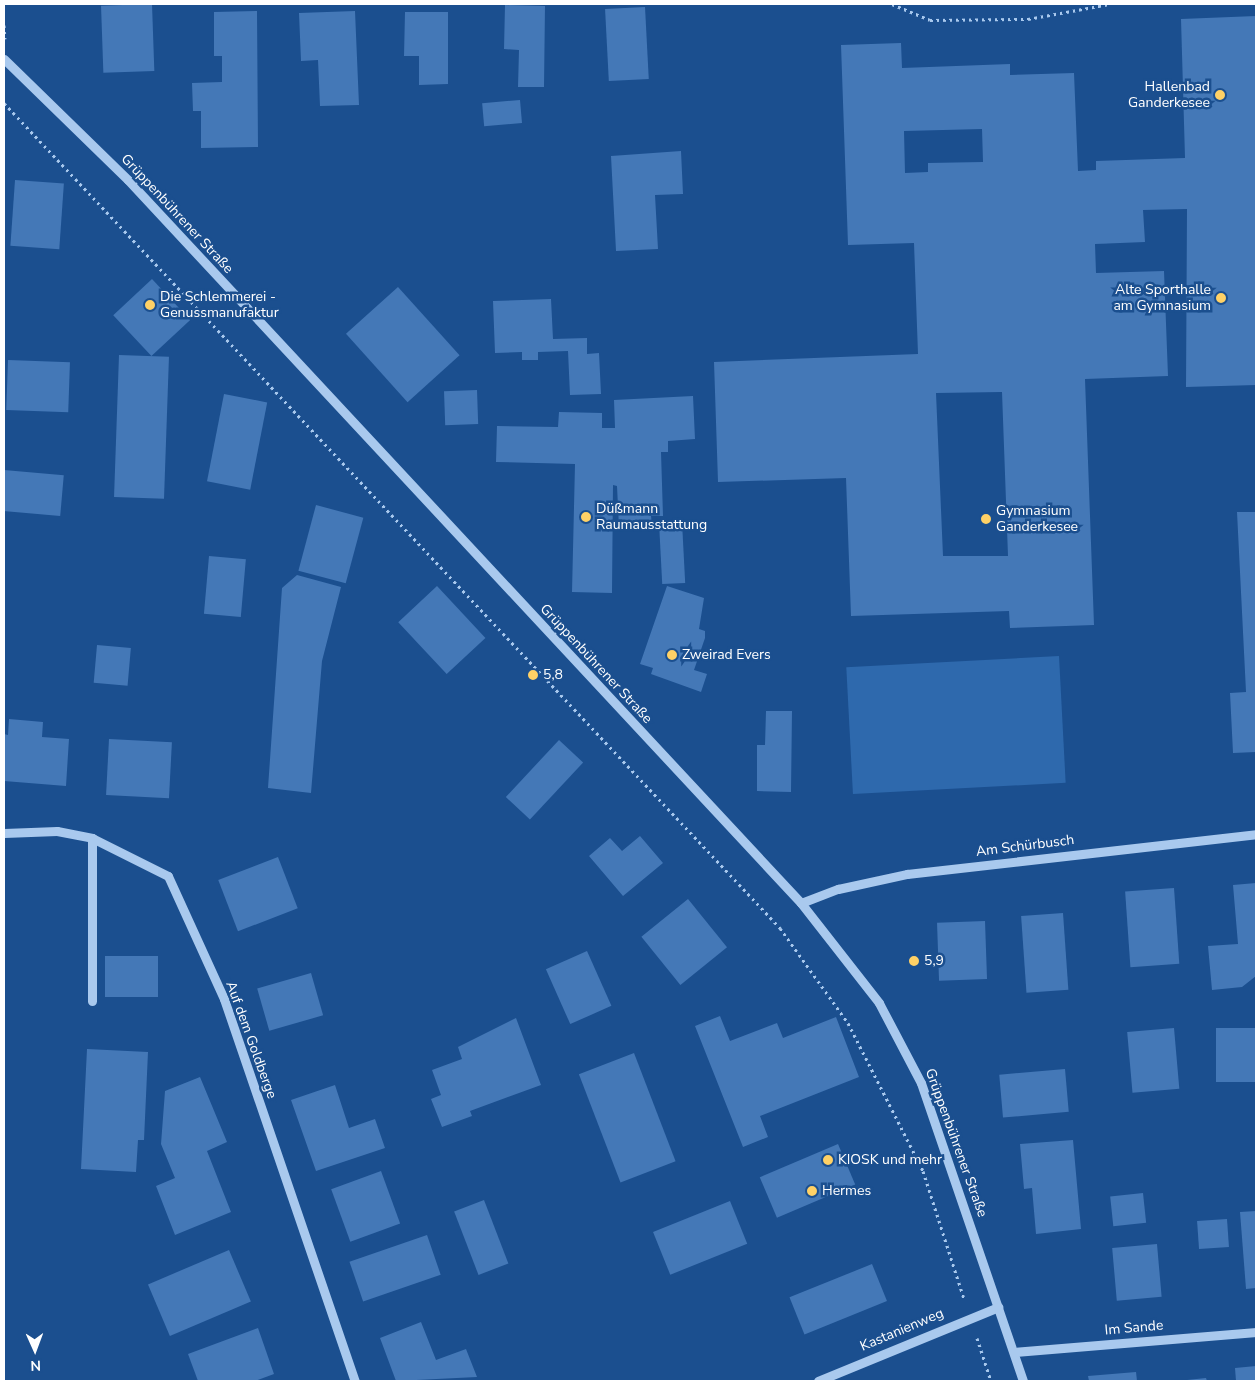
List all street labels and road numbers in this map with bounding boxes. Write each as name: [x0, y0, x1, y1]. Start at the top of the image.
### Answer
street label: Grüppenbührener Straße: [117, 151, 237, 277]
street label: Grüppenbührener Straße: [536, 601, 656, 727]
street label: Am Schürbusch: [975, 832, 1075, 860]
street label: Auf dem Goldberge: [222, 979, 280, 1101]
street label: Grüppenbührener Straße: [921, 1066, 991, 1220]
street label: Kastanienweg: [858, 1305, 946, 1355]
street label: Im Sande: [1104, 1317, 1164, 1339]

